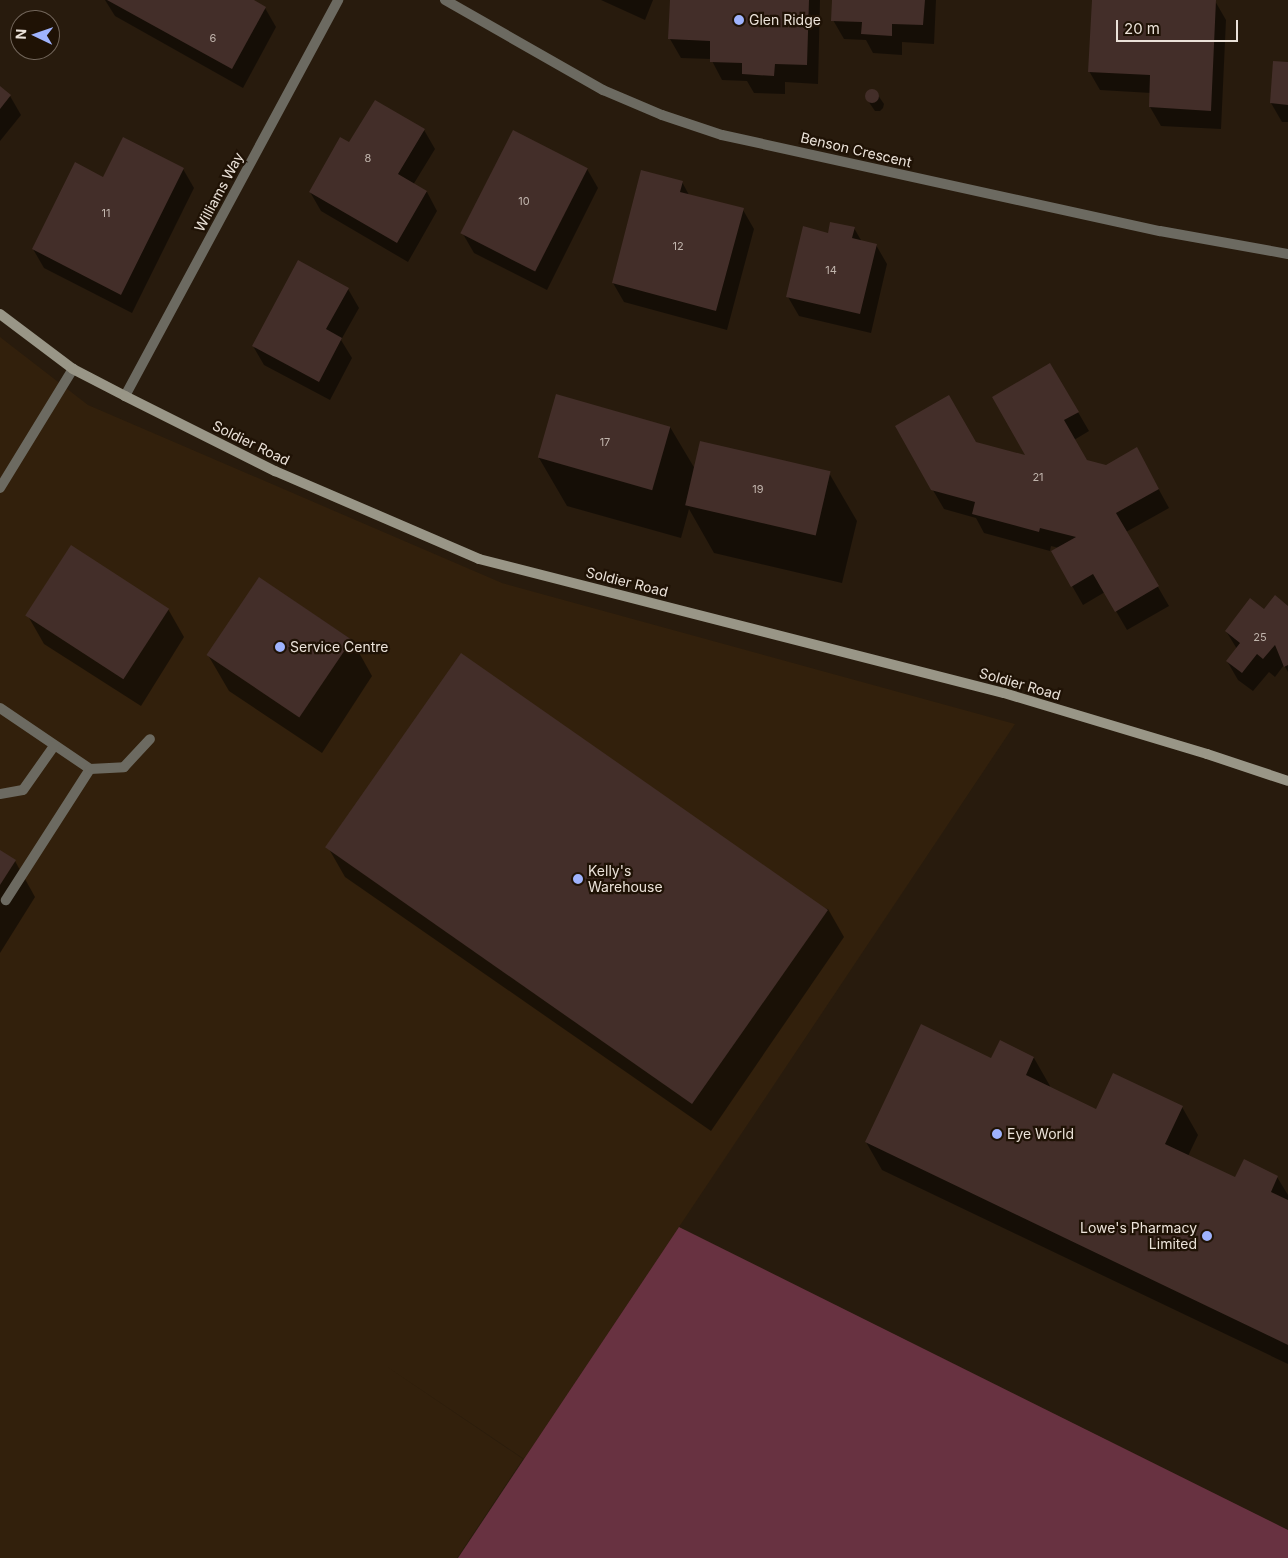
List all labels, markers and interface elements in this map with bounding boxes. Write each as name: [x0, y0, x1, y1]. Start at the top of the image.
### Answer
north arrow: [10, 10, 60, 60]
scale bar: [1118, 10, 1240, 42]
place label: Glen Ridge: [749, 12, 821, 28]
marker: Glen Ridge: [733, 14, 745, 26]
text: 20 m: [1124, 19, 1160, 38]
text: N: [12, 28, 29, 40]
house number: 6: [210, 31, 216, 45]
street label: Benson Crescent: [799, 129, 913, 171]
street label: Williams Way: [191, 149, 247, 235]
house number: 8: [365, 151, 371, 165]
house number: 10: [518, 194, 530, 208]
house number: 11: [102, 206, 110, 220]
house number: 12: [672, 239, 684, 253]
house number: 14: [825, 263, 837, 277]
street label: Soldier Road: [210, 417, 292, 469]
house number: 17: [600, 435, 610, 449]
house number: 21: [1032, 470, 1044, 484]
house number: 19: [752, 482, 764, 496]
street label: Soldier Road: [584, 564, 670, 600]
house number: 25: [1253, 630, 1267, 644]
place label: Service Centre: [290, 639, 388, 655]
marker: Service Centre: [274, 641, 286, 653]
street label: Soldier Road: [977, 664, 1063, 704]
place label: Kelly's Warehouse: [588, 863, 663, 896]
marker: Kelly's Warehouse: [572, 873, 584, 885]
place label: Eye World: [1007, 1126, 1074, 1142]
marker: Eye World: [991, 1128, 1003, 1140]
place label: Lowe's Pharmacy Limited: [1080, 1220, 1197, 1252]
marker: Lowe's Pharmacy Limited: [1201, 1230, 1213, 1242]

